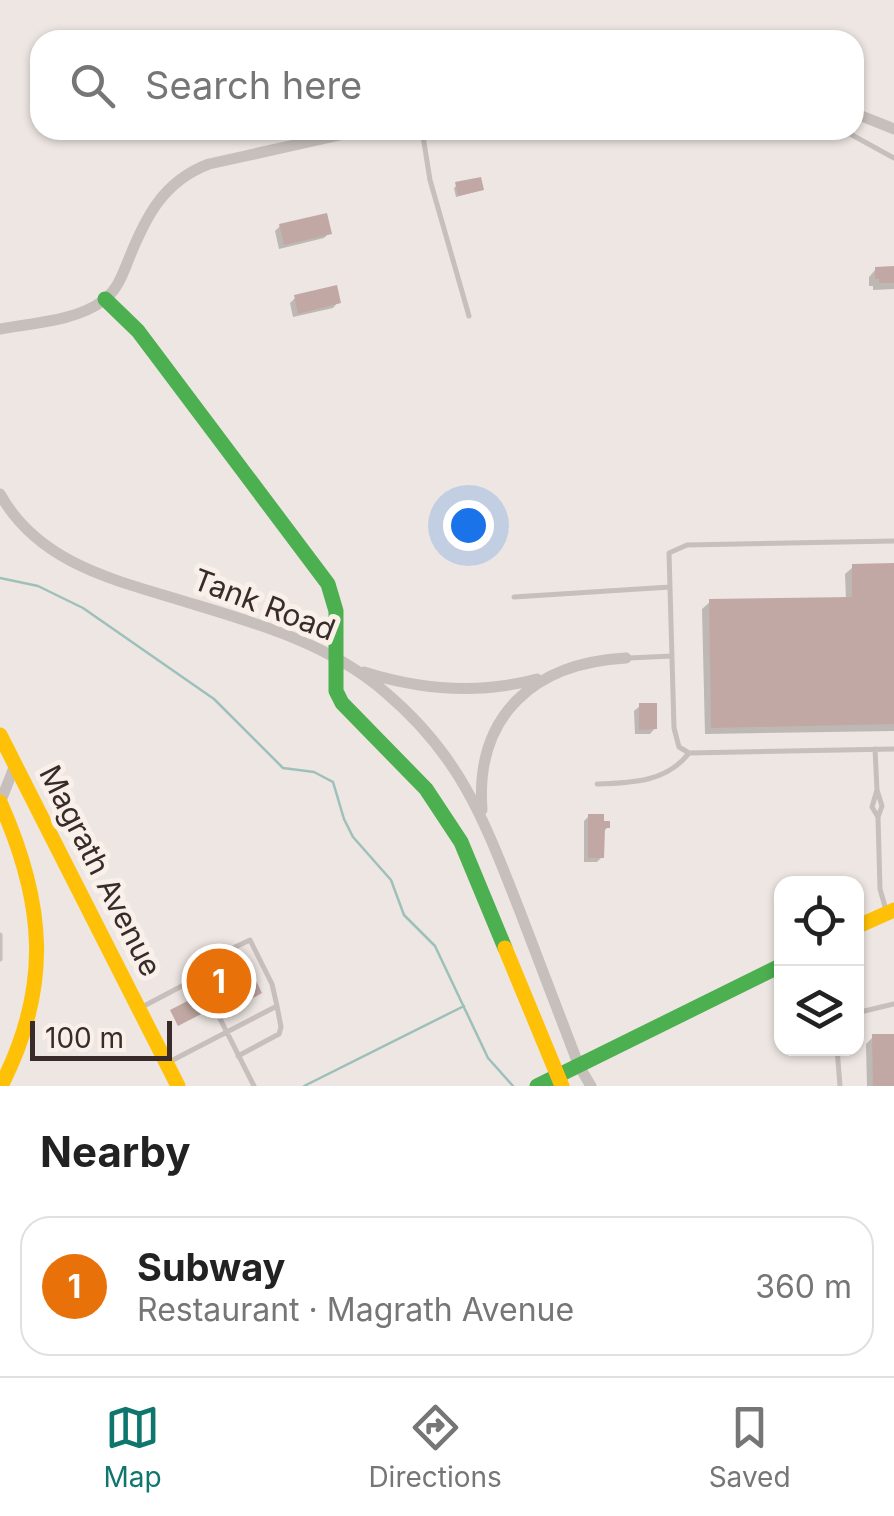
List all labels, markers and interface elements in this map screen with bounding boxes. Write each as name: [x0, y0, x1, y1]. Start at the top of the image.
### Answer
search box: [30, 30, 864, 140]
icon: search: [65, 58, 120, 113]
text: Search here: [145, 62, 362, 108]
your location: [443, 500, 494, 551]
street label: Tank Road: [188, 561, 340, 648]
street label: Magrath Avenue: [32, 759, 170, 982]
map controls: [774, 876, 864, 1056]
button: locate: [774, 876, 864, 966]
pin: 1: [186, 944, 252, 1018]
button: layers: [774, 966, 864, 1056]
scale bar: [30, 1016, 172, 1060]
text: 100 m: [45, 1021, 124, 1055]
text: Nearby: [40, 1126, 191, 1177]
text: Subway: [137, 1244, 285, 1290]
text: 1: [68, 1267, 81, 1306]
text: 360 m: [755, 1267, 852, 1306]
text: Restaurant · Magrath Avenue: [137, 1290, 574, 1329]
tab: Map: [103, 1400, 162, 1494]
tab: Directions: [368, 1400, 502, 1494]
tab: Saved: [709, 1400, 791, 1494]

